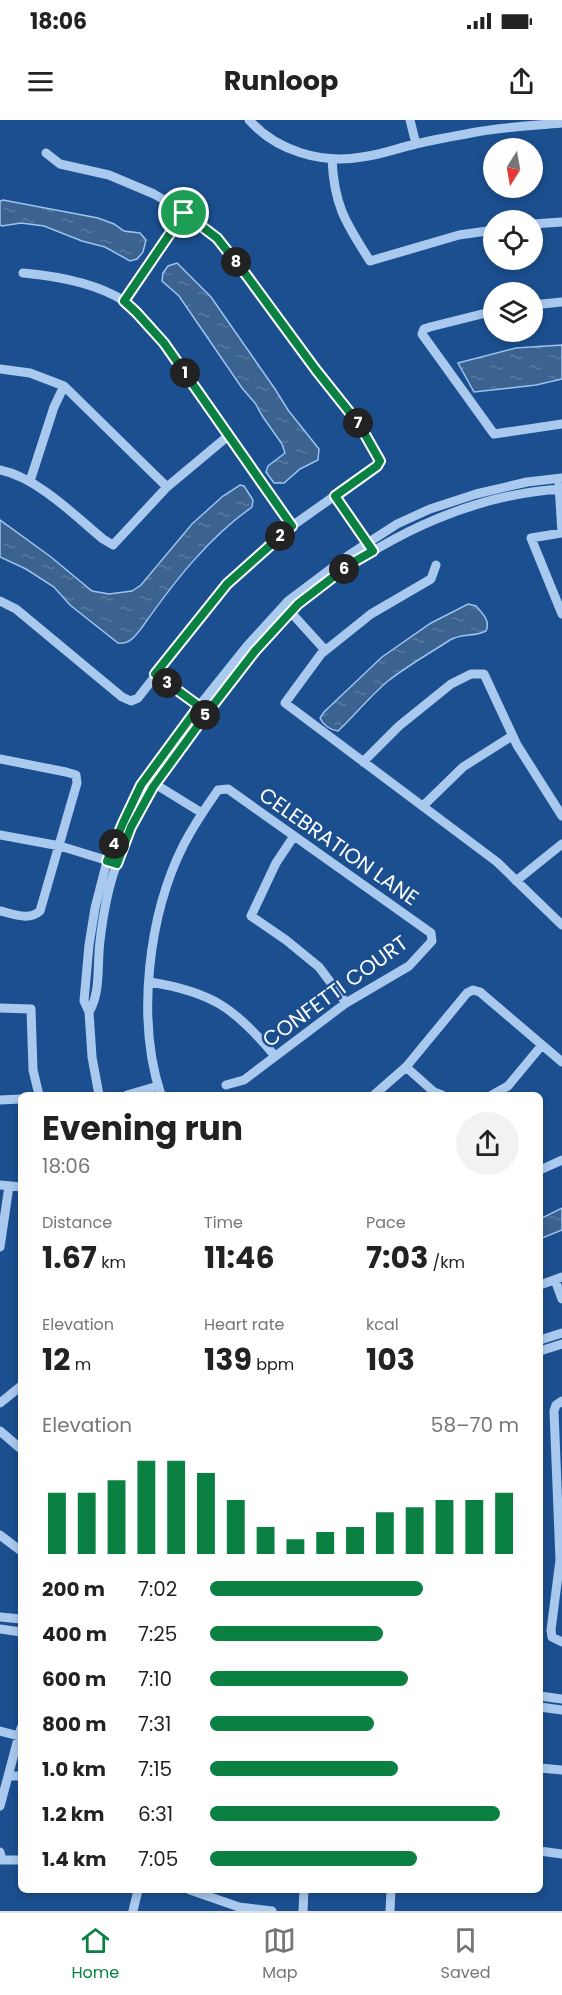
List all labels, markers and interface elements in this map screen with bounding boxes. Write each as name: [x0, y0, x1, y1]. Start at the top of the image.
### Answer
text: 18:06: [30, 6, 87, 37]
text: Runloop: [224, 62, 338, 99]
icon: menu: [24, 65, 57, 98]
icon: share: [505, 65, 538, 98]
north arrow: [483, 138, 543, 198]
map controls: [483, 138, 543, 342]
pin: [158, 187, 209, 238]
icon: arrive: [167, 196, 200, 229]
button: locate: [483, 210, 543, 270]
pin: 8: [221, 247, 251, 277]
text: 8: [231, 250, 241, 273]
button: layers: [483, 282, 543, 342]
pin: 1: [170, 358, 200, 388]
text: 1: [182, 361, 188, 384]
pin: 7: [343, 408, 373, 438]
text: 7: [354, 411, 362, 434]
pin: 2: [265, 521, 295, 551]
text: 2: [275, 524, 285, 547]
pin: 6: [329, 554, 359, 584]
text: 6: [339, 557, 349, 580]
pin: 3: [152, 668, 182, 698]
text: 3: [162, 671, 172, 694]
pin: 5: [190, 700, 220, 730]
text: 5: [200, 703, 210, 726]
street label: CELEBRATION LANE: [253, 780, 425, 912]
pin: 4: [99, 829, 129, 859]
text: 4: [109, 832, 119, 855]
street label: CONFETTI COURT: [256, 928, 414, 1054]
text: Evening run: [42, 1105, 243, 1152]
button: share: [456, 1112, 519, 1175]
text: 18:06: [42, 1152, 91, 1180]
text: Distance: [42, 1211, 112, 1234]
text: Time: [204, 1211, 243, 1234]
text: Pace: [366, 1211, 406, 1234]
text: 1.67: [42, 1236, 97, 1279]
text: 11:46: [204, 1236, 275, 1279]
text: 7:03: [366, 1236, 428, 1279]
text: km: [97, 1251, 126, 1274]
text: /km: [428, 1251, 465, 1274]
text: Elevation: [42, 1313, 114, 1336]
text: Heart rate: [204, 1313, 284, 1336]
text: kcal: [366, 1313, 399, 1336]
text: 12: [42, 1338, 70, 1381]
text: 139: [204, 1338, 252, 1381]
text: 103: [366, 1338, 415, 1381]
text: m: [70, 1353, 91, 1376]
text: bpm: [252, 1353, 294, 1376]
text: Elevation: [42, 1411, 132, 1439]
text: 58–70 m: [431, 1411, 519, 1439]
text: 200 m: [42, 1575, 105, 1603]
text: 7:02: [138, 1575, 177, 1603]
text: 400 m: [42, 1620, 107, 1648]
text: 7:25: [138, 1620, 177, 1648]
text: 600 m: [42, 1665, 106, 1693]
text: 7:10: [138, 1665, 172, 1693]
text: 800 m: [42, 1710, 106, 1738]
text: 7:31: [138, 1710, 171, 1738]
text: 1.0 km: [42, 1755, 106, 1783]
text: 7:15: [138, 1755, 172, 1783]
text: 1.2 km: [42, 1800, 104, 1828]
text: 6:31: [138, 1800, 173, 1828]
text: 1.4 km: [42, 1845, 106, 1873]
text: 7:05: [138, 1845, 178, 1873]
tab: Home: [71, 1924, 119, 1985]
tab: Map: [262, 1924, 298, 1985]
tab: Saved: [441, 1924, 490, 1985]

